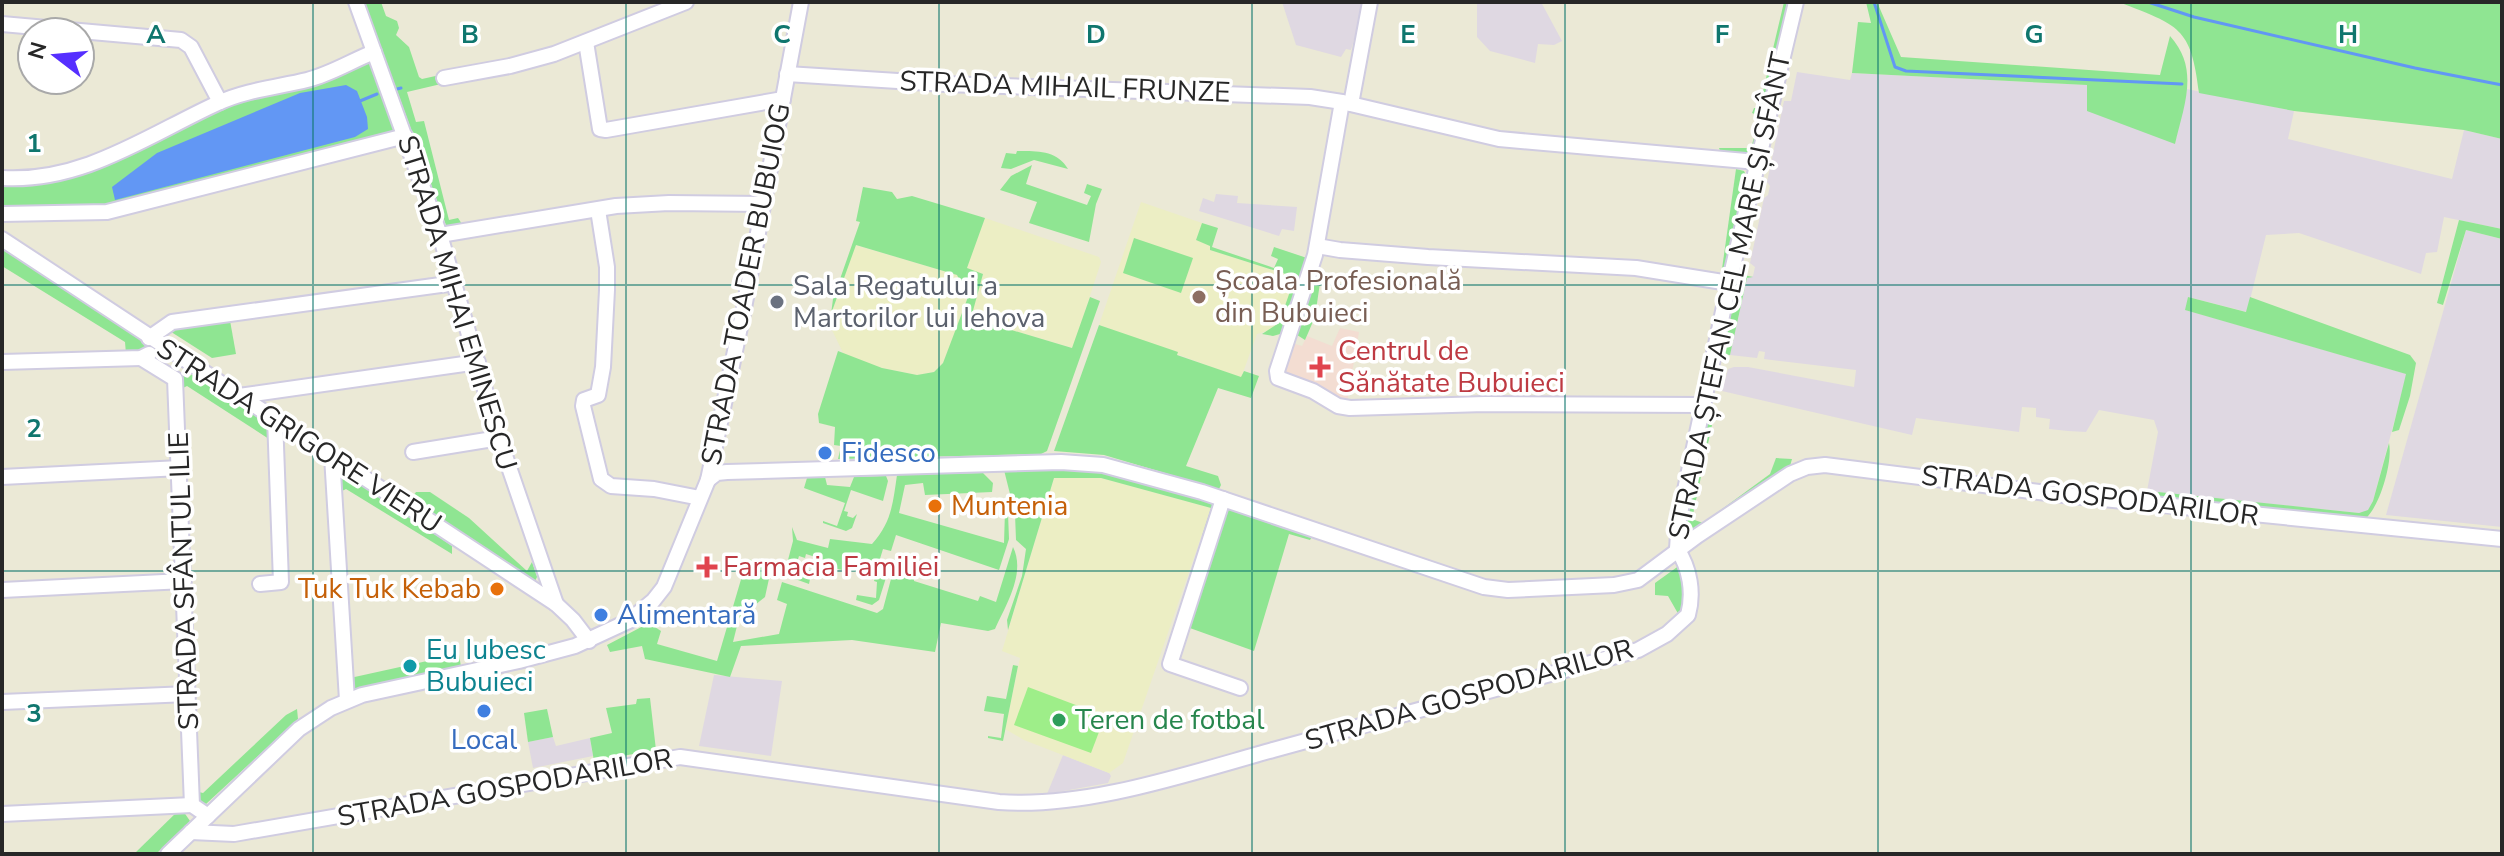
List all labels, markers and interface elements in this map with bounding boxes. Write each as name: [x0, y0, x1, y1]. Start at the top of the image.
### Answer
north arrow: [16, 16, 96, 96]
text: A: [146, 17, 166, 52]
text: B: [461, 17, 479, 52]
text: C: [773, 17, 791, 52]
text: D: [1086, 17, 1106, 52]
text: E: [1400, 17, 1416, 52]
text: F: [1715, 17, 1729, 52]
text: G: [2024, 17, 2044, 52]
text: H: [2338, 17, 2358, 52]
text: N: [21, 39, 54, 63]
street label: STRADA ȘTEFAN CEL MARE ȘI SFÂNT: [1660, 49, 1800, 543]
street label: STRADA MIHAIL FRUNZE: [899, 62, 1231, 112]
street label: STRADA TOADER BUBUIOG: [692, 100, 800, 468]
text: 1: [26, 126, 42, 161]
street label: STRADA MIHAI EMINESCU: [388, 131, 526, 475]
place label: Școala Profesională din Bubuieci: [1215, 262, 1462, 332]
place label: Sala Regatului a Martorilor lui Iehova: [793, 267, 1045, 337]
marker: Școala Profesională din Bubuieci: [1190, 288, 1208, 306]
marker: Sala Regatului a Martorilor lui Iehova: [768, 293, 786, 311]
street label: STRADA GRIGORE VIERU: [149, 329, 449, 543]
place label: Centrul de Sănătate Bubuieci: [1338, 332, 1565, 402]
marker: Centrul de Sănătate Bubuieci: [1309, 356, 1331, 378]
text: 2: [26, 411, 42, 446]
street label: STRADA SFÂNTUL ILIE: [160, 431, 208, 731]
place label: Fidesco: [841, 434, 936, 472]
marker: Fidesco: [816, 444, 834, 462]
street label: STRADA GOSPODARILOR: [1919, 456, 2261, 536]
place label: Muntenia: [951, 487, 1068, 525]
marker: Muntenia: [926, 497, 944, 515]
place label: Farmacia Familiei: [723, 548, 939, 586]
marker: Farmacia Familiei: [698, 558, 716, 576]
place label: Tuk Tuk Kebab: [298, 570, 481, 608]
marker: Tuk Tuk Kebab: [488, 580, 506, 598]
place label: Alimentară: [617, 596, 756, 634]
marker: Alimentară: [592, 606, 610, 624]
street label: STRADA GOSPODARILOR: [1301, 630, 1637, 760]
place label: Eu Iubesc Bubuieci: [426, 631, 546, 701]
marker: Eu Iubesc Bubuieci: [401, 657, 419, 675]
text: 3: [26, 696, 42, 731]
place label: Teren de fotbal: [1075, 701, 1265, 739]
marker: Local: [475, 702, 493, 720]
marker: Teren de fotbal: [1050, 711, 1068, 729]
place label: Local: [451, 721, 518, 759]
street label: STRADA GOSPODARILOR: [334, 740, 676, 836]

